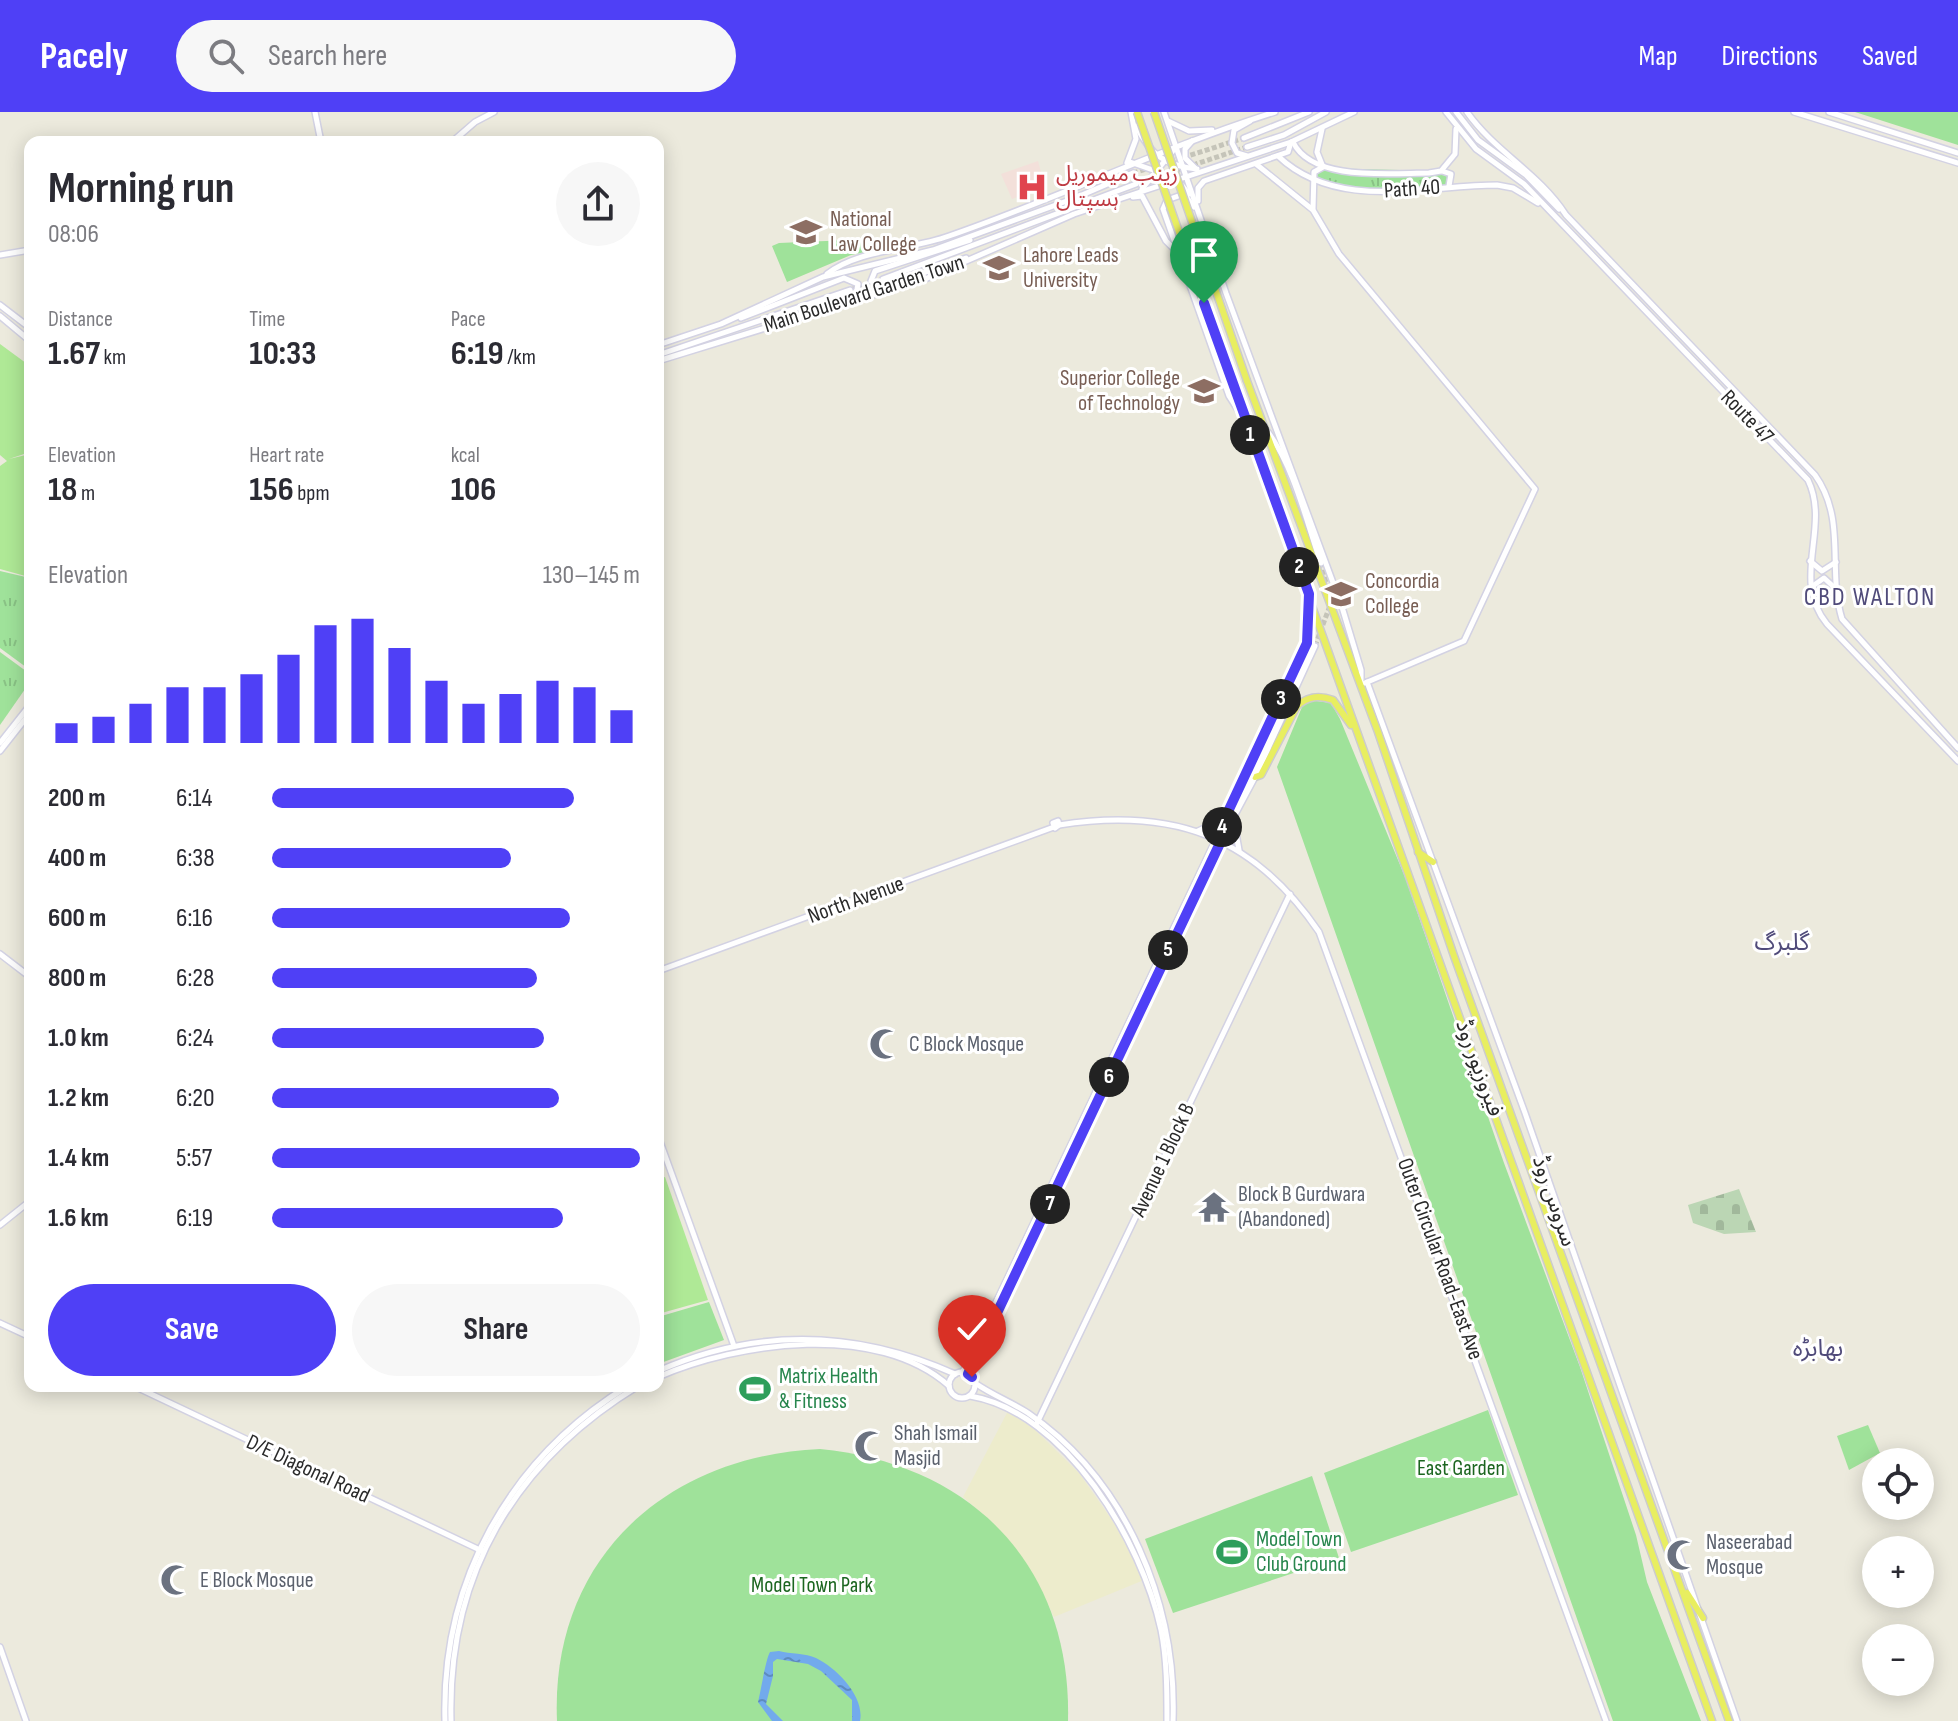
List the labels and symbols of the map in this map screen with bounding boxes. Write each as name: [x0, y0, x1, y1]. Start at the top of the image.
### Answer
place label: زینب میموریل ہسپتال: [1056, 161, 1178, 213]
hospital icon: زینب میموریل ہسپتال: [1015, 170, 1049, 204]
street label: Path 40: [1383, 174, 1441, 204]
place label: National Law College: [830, 206, 917, 258]
school or university icon: National Law College: [789, 215, 823, 249]
pin: [1170, 221, 1238, 303]
place label: Lahore Leads University: [1023, 242, 1119, 294]
street label: Main Boulevard Garden Town: [760, 249, 968, 339]
school or university icon: Lahore Leads University: [982, 251, 1016, 285]
place label: Superior College of Technology: [1060, 365, 1180, 417]
school or university icon: Superior College of Technology: [1187, 374, 1221, 408]
street label: Route 47: [1715, 384, 1779, 450]
pin: 1: [1230, 415, 1270, 455]
pin: 2: [1279, 547, 1319, 587]
place label: Concordia College: [1365, 568, 1440, 620]
school or university icon: Concordia College: [1324, 577, 1358, 611]
district label: CBD WALTON: [1804, 582, 1936, 613]
pin: 3: [1261, 679, 1301, 719]
pin: 4: [1202, 807, 1242, 847]
street label: North Avenue: [804, 870, 908, 930]
district label: گلبرگ: [1755, 928, 1811, 957]
pin: 5: [1148, 930, 1188, 970]
street label: فیروزپور روڈ: [1449, 1016, 1509, 1120]
mosque icon: C Block Mosque: [868, 1027, 902, 1061]
place label: C Block Mosque: [909, 1031, 1024, 1058]
pin: 6: [1089, 1057, 1129, 1097]
street label: Avenue 1 Block B: [1125, 1099, 1201, 1222]
street label: سروس روڈ: [1526, 1152, 1582, 1250]
street label: Outer Circular Road-East Ave: [1391, 1154, 1489, 1364]
place label: Block B Gurdwara (Abandoned): [1238, 1181, 1365, 1233]
pin: 7: [1030, 1184, 1070, 1224]
temple icon: Block B Gurdwara (Abandoned): [1197, 1190, 1231, 1224]
pin: [938, 1295, 1006, 1377]
district label: بھابڑہ: [1793, 1334, 1843, 1363]
place label: Matrix Health & Fitness: [779, 1363, 878, 1415]
sports icon: Matrix Health & Fitness: [738, 1372, 772, 1406]
place label: Shah Ismail Masjid: [894, 1420, 977, 1472]
street label: D/E Diagonal Road: [242, 1429, 374, 1509]
mosque icon: Shah Ismail Masjid: [853, 1429, 887, 1463]
park label: East Garden: [1417, 1455, 1505, 1482]
place label: Model Town Club Ground: [1256, 1526, 1347, 1578]
place label: Naseerabad Mosque: [1706, 1529, 1792, 1581]
sports icon: Model Town Club Ground: [1215, 1535, 1249, 1569]
mosque icon: Naseerabad Mosque: [1665, 1538, 1699, 1572]
mosque icon: E Block Mosque: [159, 1563, 193, 1597]
place label: E Block Mosque: [200, 1567, 314, 1594]
park label: Model Town Park: [751, 1572, 873, 1599]

